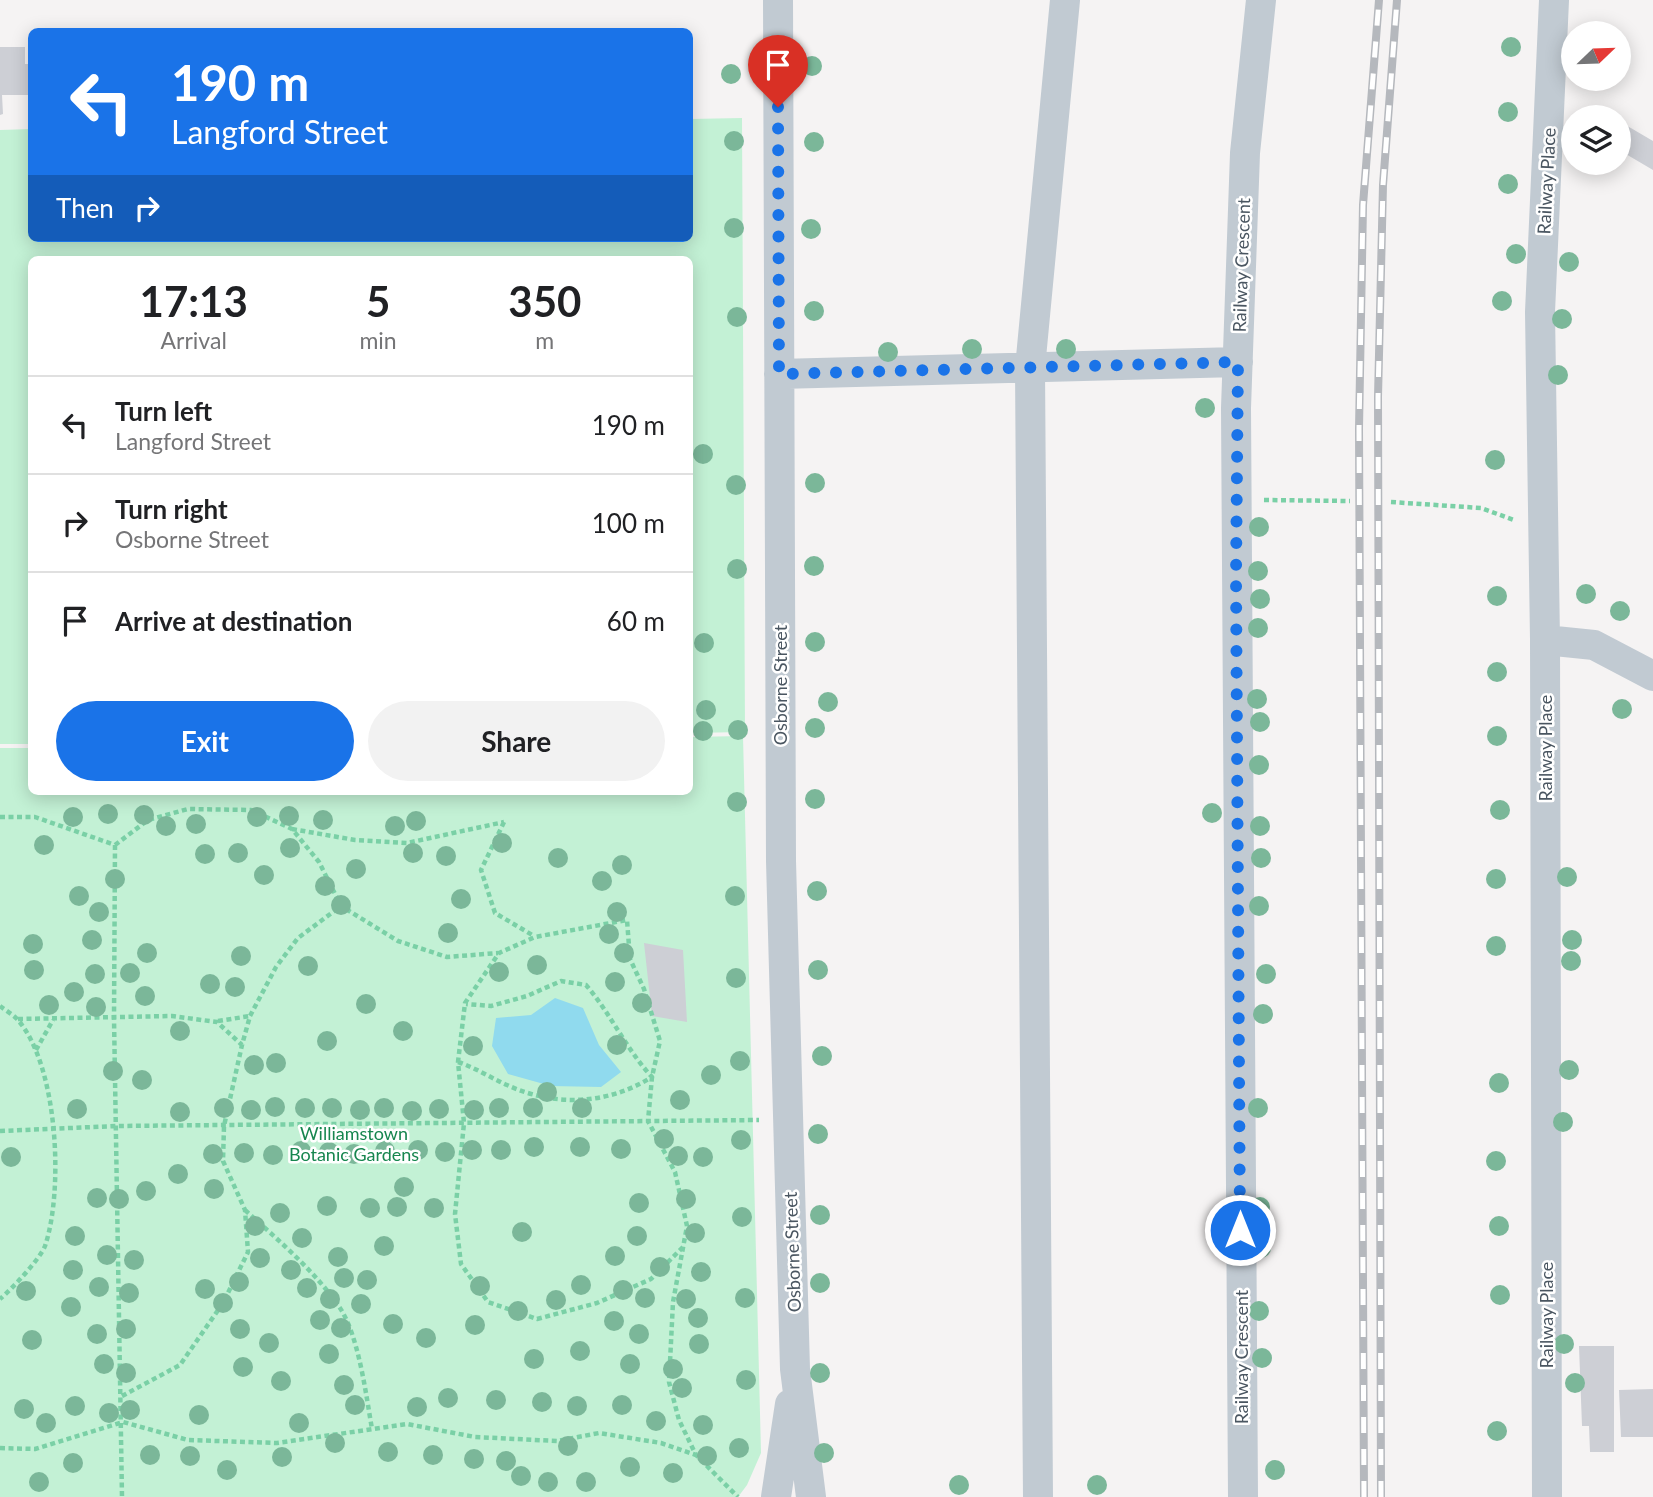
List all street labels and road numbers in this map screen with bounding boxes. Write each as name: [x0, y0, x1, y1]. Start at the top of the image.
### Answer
street label: Railway Place: [1532, 127, 1560, 235]
street label: Railway Crescent: [1228, 197, 1254, 333]
street label: Osborne Street: [769, 624, 791, 745]
street label: Railway Place: [1534, 695, 1556, 801]
street label: Osborne Street: [779, 1191, 805, 1313]
street label: Railway Place: [1535, 1262, 1557, 1368]
street label: Railway Crescent: [1230, 1289, 1252, 1424]

